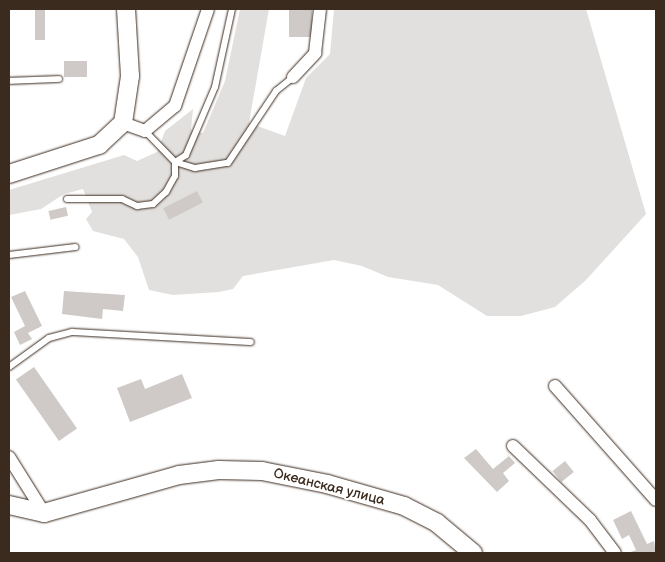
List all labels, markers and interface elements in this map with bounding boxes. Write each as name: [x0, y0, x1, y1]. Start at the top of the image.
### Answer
street label: Океанская улица: [272, 465, 386, 509]

